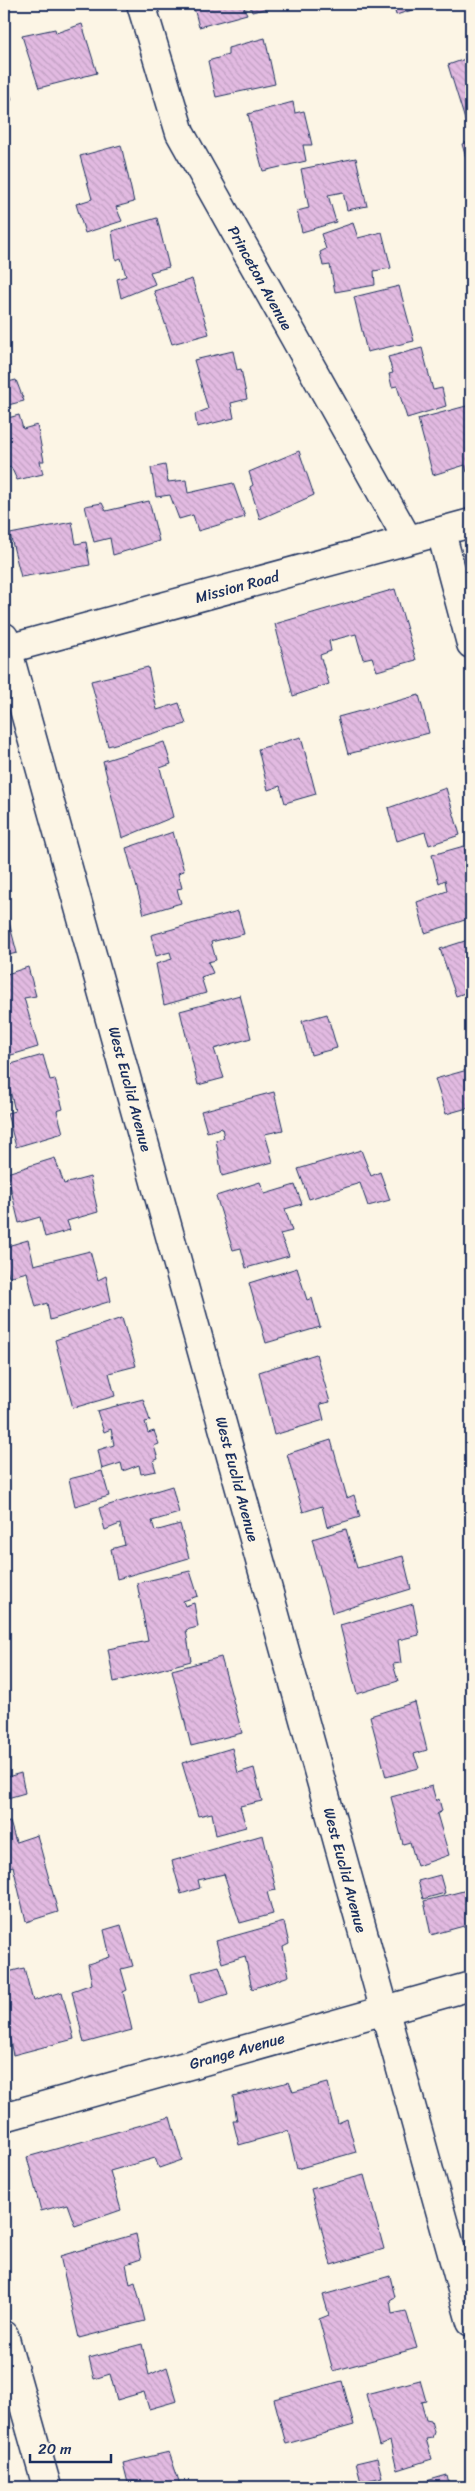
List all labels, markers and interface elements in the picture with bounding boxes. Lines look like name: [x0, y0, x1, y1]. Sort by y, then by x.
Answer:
street label: Princeton Avenue: [220, 221, 300, 335]
street label: Mission Road: [192, 563, 283, 611]
street label: West Euclid Avenue: [101, 1024, 159, 1154]
street label: West Euclid Avenue: [208, 1414, 266, 1544]
street label: West Euclid Avenue: [316, 1805, 374, 1935]
street label: Grange Avenue: [186, 2025, 288, 2077]
scale bar: [30, 2431, 111, 2463]
text: 20 m: [38, 2436, 72, 2462]

